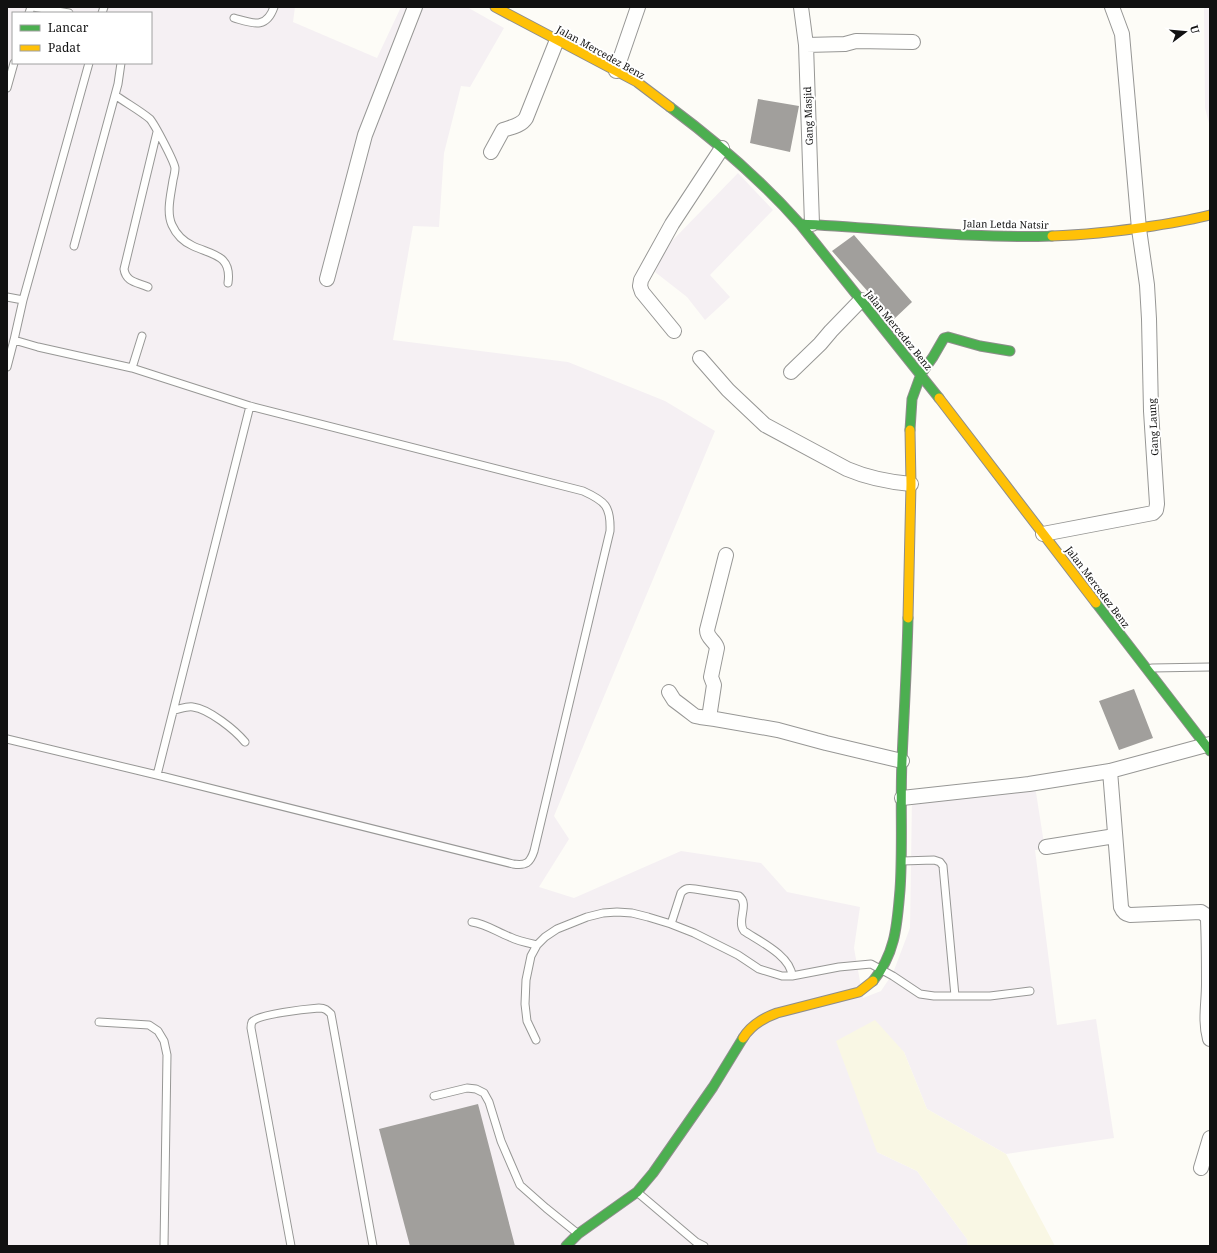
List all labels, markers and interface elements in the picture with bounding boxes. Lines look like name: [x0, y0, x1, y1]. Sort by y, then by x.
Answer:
legend: [12, 12, 152, 64]
north arrow: [1165, 12, 1205, 52]
text: Lancar: [48, 19, 89, 36]
street label: Jalan Mercedez Benz: [553, 21, 648, 82]
text: U: [1187, 23, 1204, 36]
text: Padat: [48, 39, 80, 56]
street label: Gang Masjid: [800, 86, 816, 146]
street label: Jalan Letda Natsir: [962, 216, 1049, 232]
street label: Jalan Mercedez Benz: [862, 286, 936, 373]
street label: Gang Laung: [1144, 397, 1161, 456]
street label: Jalan Mercedez Benz: [1062, 542, 1133, 631]

